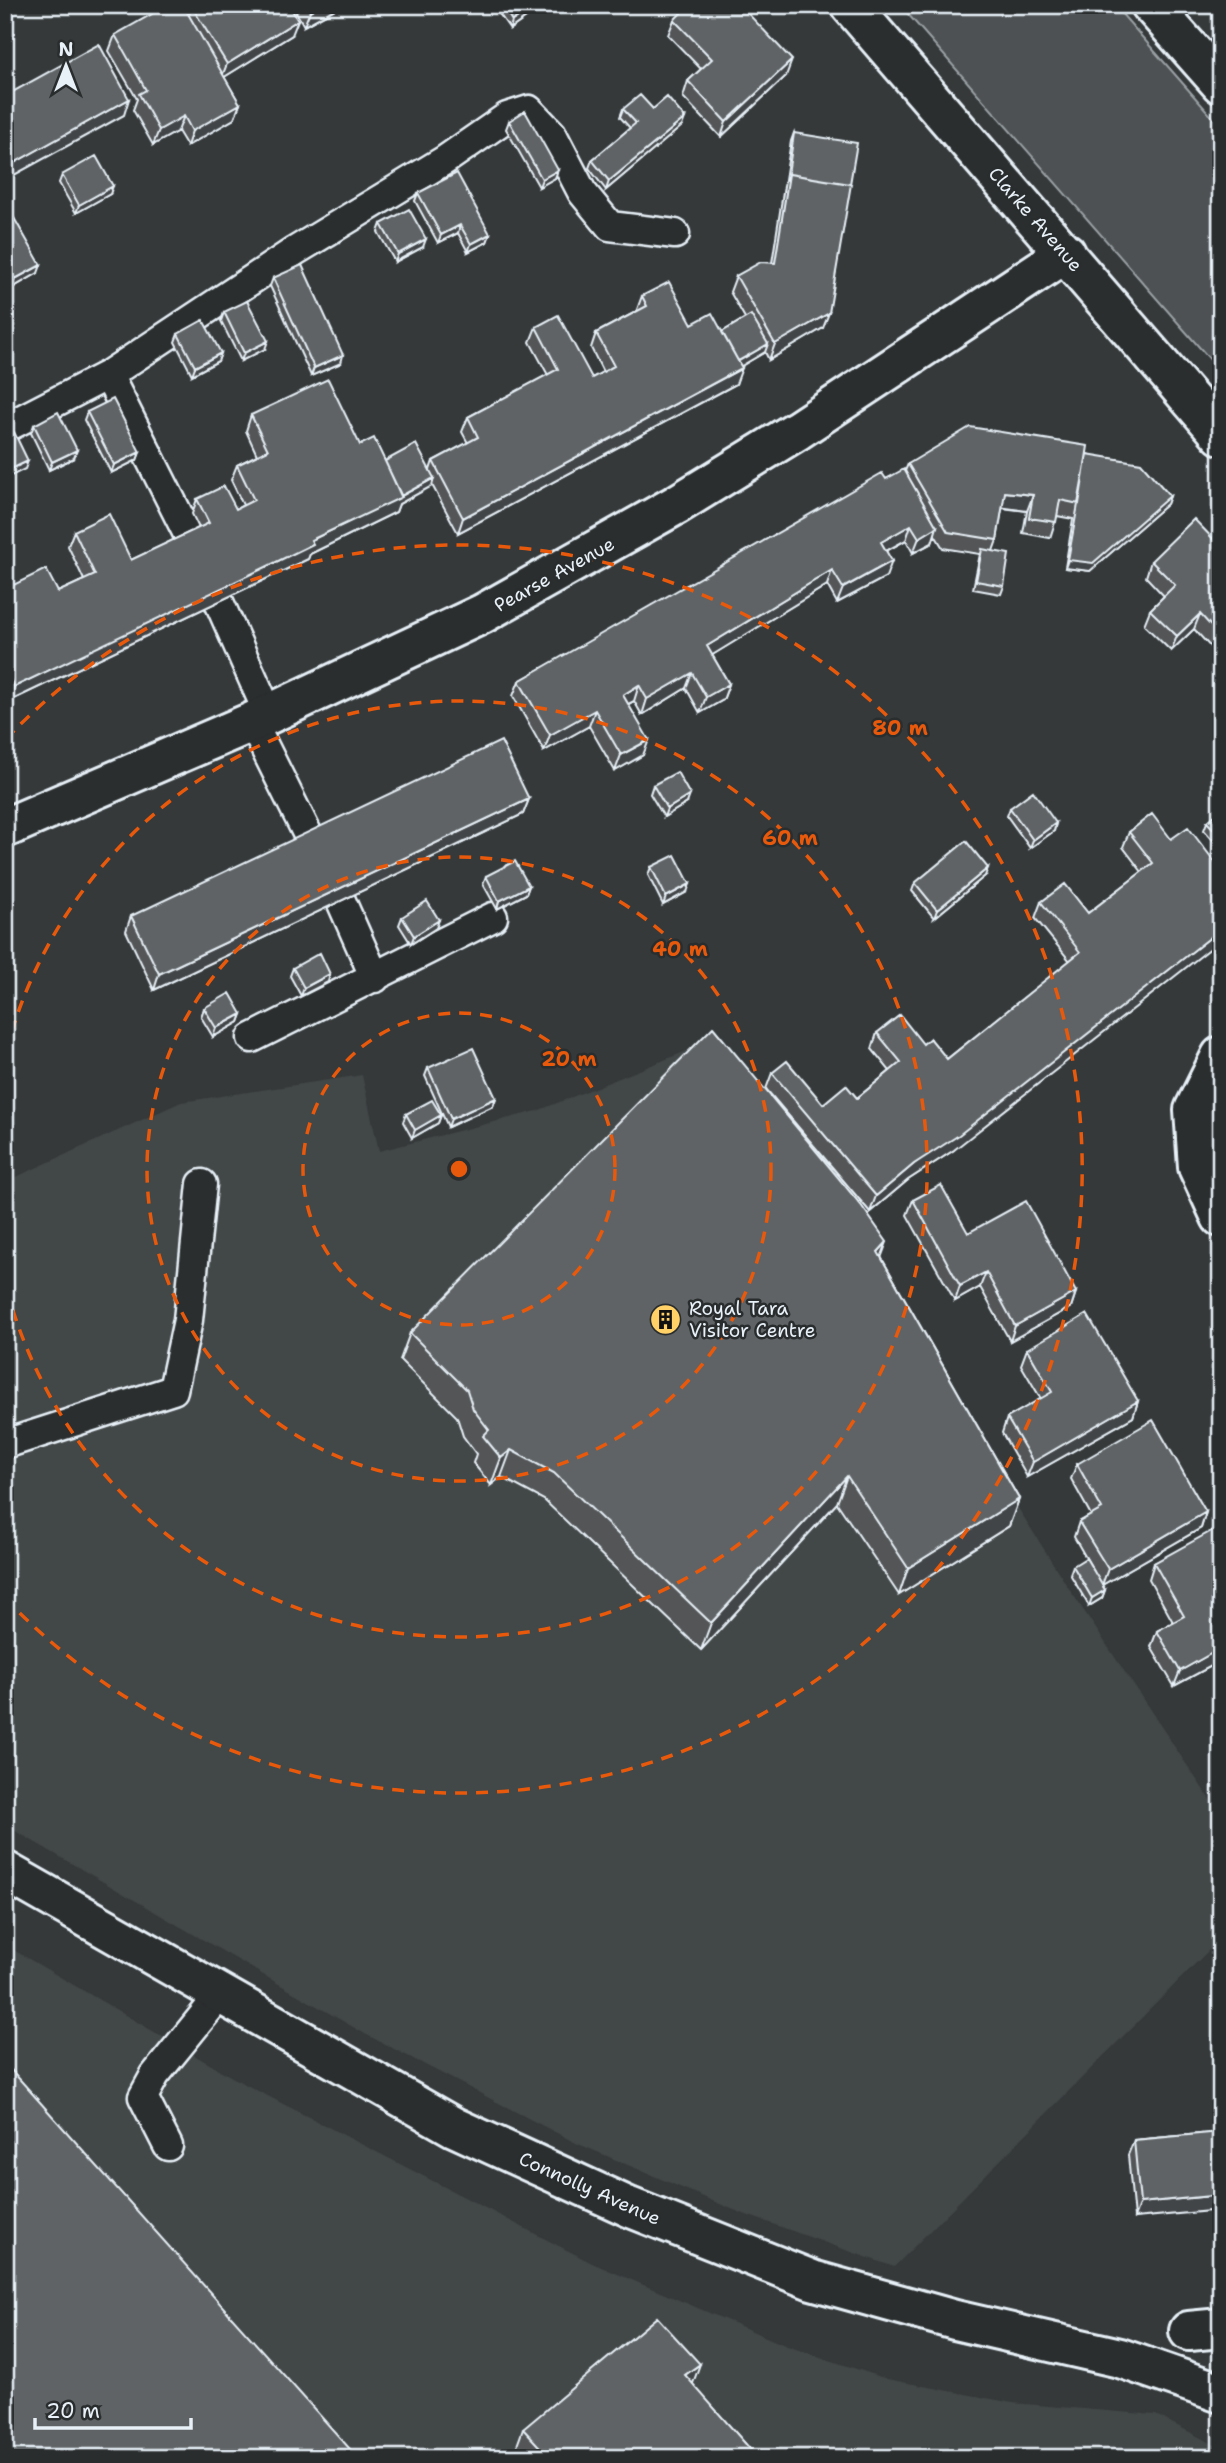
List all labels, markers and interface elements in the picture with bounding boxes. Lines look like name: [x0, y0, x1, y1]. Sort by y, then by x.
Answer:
north arrow: [32, 32, 102, 102]
text: N: [58, 37, 74, 62]
street label: Clarke Avenue: [983, 161, 1088, 277]
street label: Pearse Avenue: [490, 531, 619, 618]
text: 80 m: [872, 714, 928, 742]
text: 60 m: [762, 824, 818, 852]
text: 40 m: [652, 935, 708, 963]
text: 20 m: [541, 1045, 597, 1073]
centre of rings: [447, 1157, 471, 1181]
place label: Royal Tara Visitor Centre: [689, 1296, 816, 1343]
building icon: Royal Tara Visitor Centre: [649, 1302, 683, 1336]
street label: Connolly Avenue: [515, 2146, 665, 2231]
scale bar: [35, 2386, 191, 2430]
text: 20 m: [46, 2397, 100, 2425]

